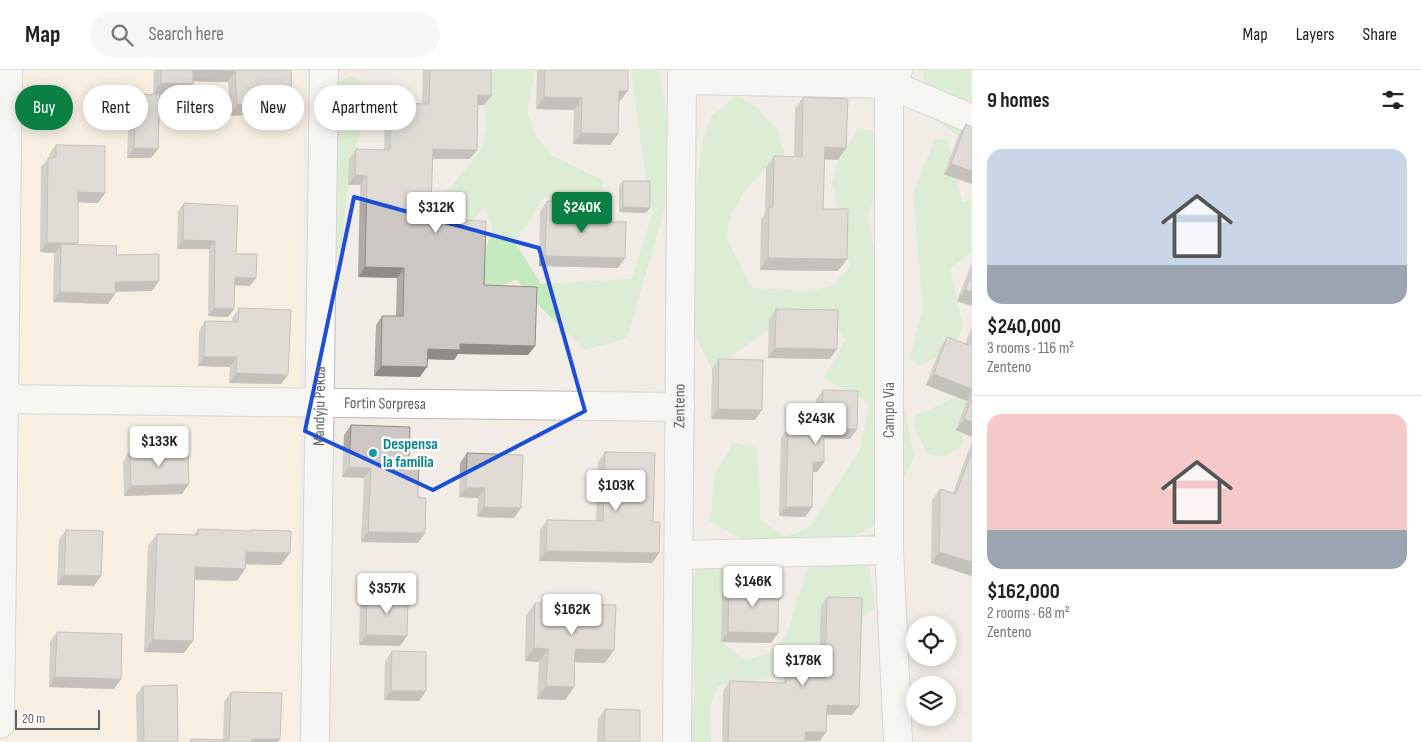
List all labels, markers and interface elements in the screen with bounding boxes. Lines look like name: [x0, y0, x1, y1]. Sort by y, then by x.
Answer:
search box: [90, 12, 440, 57]
text: Map: [25, 20, 60, 49]
icon: search: [108, 21, 136, 49]
text: Search here: [148, 23, 224, 46]
text: Map: [1243, 24, 1268, 45]
text: Layers: [1296, 24, 1335, 45]
text: Share: [1363, 24, 1397, 45]
chip: Buy: [15, 85, 73, 130]
chip: Rent: [83, 85, 148, 130]
chip: Filters: [158, 85, 232, 130]
chip: New: [242, 85, 304, 130]
chip: Apartment: [314, 85, 416, 130]
icon: filters: [1379, 86, 1407, 114]
text: 9 homes: [987, 88, 1050, 113]
icon: home: [1152, 181, 1242, 271]
pin: $312K: [401, 191, 471, 234]
pin: $240K: [547, 191, 617, 234]
text: $312K: [418, 198, 454, 217]
text: $240K: [563, 198, 601, 217]
text: $240,000: [987, 314, 1061, 339]
text: 3 rooms · 116 m²: [987, 339, 1074, 358]
text: Zenteno: [987, 358, 1031, 377]
street label: Mandyju Pekua: [309, 366, 330, 446]
street label: Campo Via: [880, 382, 899, 438]
street label: Zenteno: [670, 384, 689, 428]
street label: Fortin Sorpresa: [344, 394, 426, 414]
pin: $243K: [781, 402, 851, 445]
text: $243K: [797, 409, 835, 428]
pin: $133K: [124, 426, 194, 468]
text: $133K: [141, 432, 177, 451]
place label: Despensa la familia: [383, 435, 438, 472]
marker: Despensa la familia: [367, 447, 379, 459]
icon: home: [1152, 447, 1242, 537]
pin: $103K: [581, 470, 651, 512]
text: $103K: [597, 476, 635, 495]
pin: $146K: [718, 566, 788, 608]
pin: $357K: [352, 572, 422, 615]
text: $146K: [734, 572, 772, 591]
text: $357K: [368, 579, 406, 598]
text: $162,000: [987, 579, 1060, 604]
pin: $162K: [537, 594, 607, 636]
text: $162K: [554, 600, 590, 619]
text: 2 rooms · 68 m²: [987, 604, 1070, 623]
map controls: [906, 616, 956, 726]
button: locate: [906, 616, 956, 666]
text: Zenteno: [987, 623, 1031, 642]
pin: $178K: [768, 644, 838, 687]
text: $178K: [785, 651, 821, 670]
button: layers: [906, 676, 956, 726]
scale bar: [15, 707, 100, 730]
text: 20 m: [22, 710, 45, 727]

